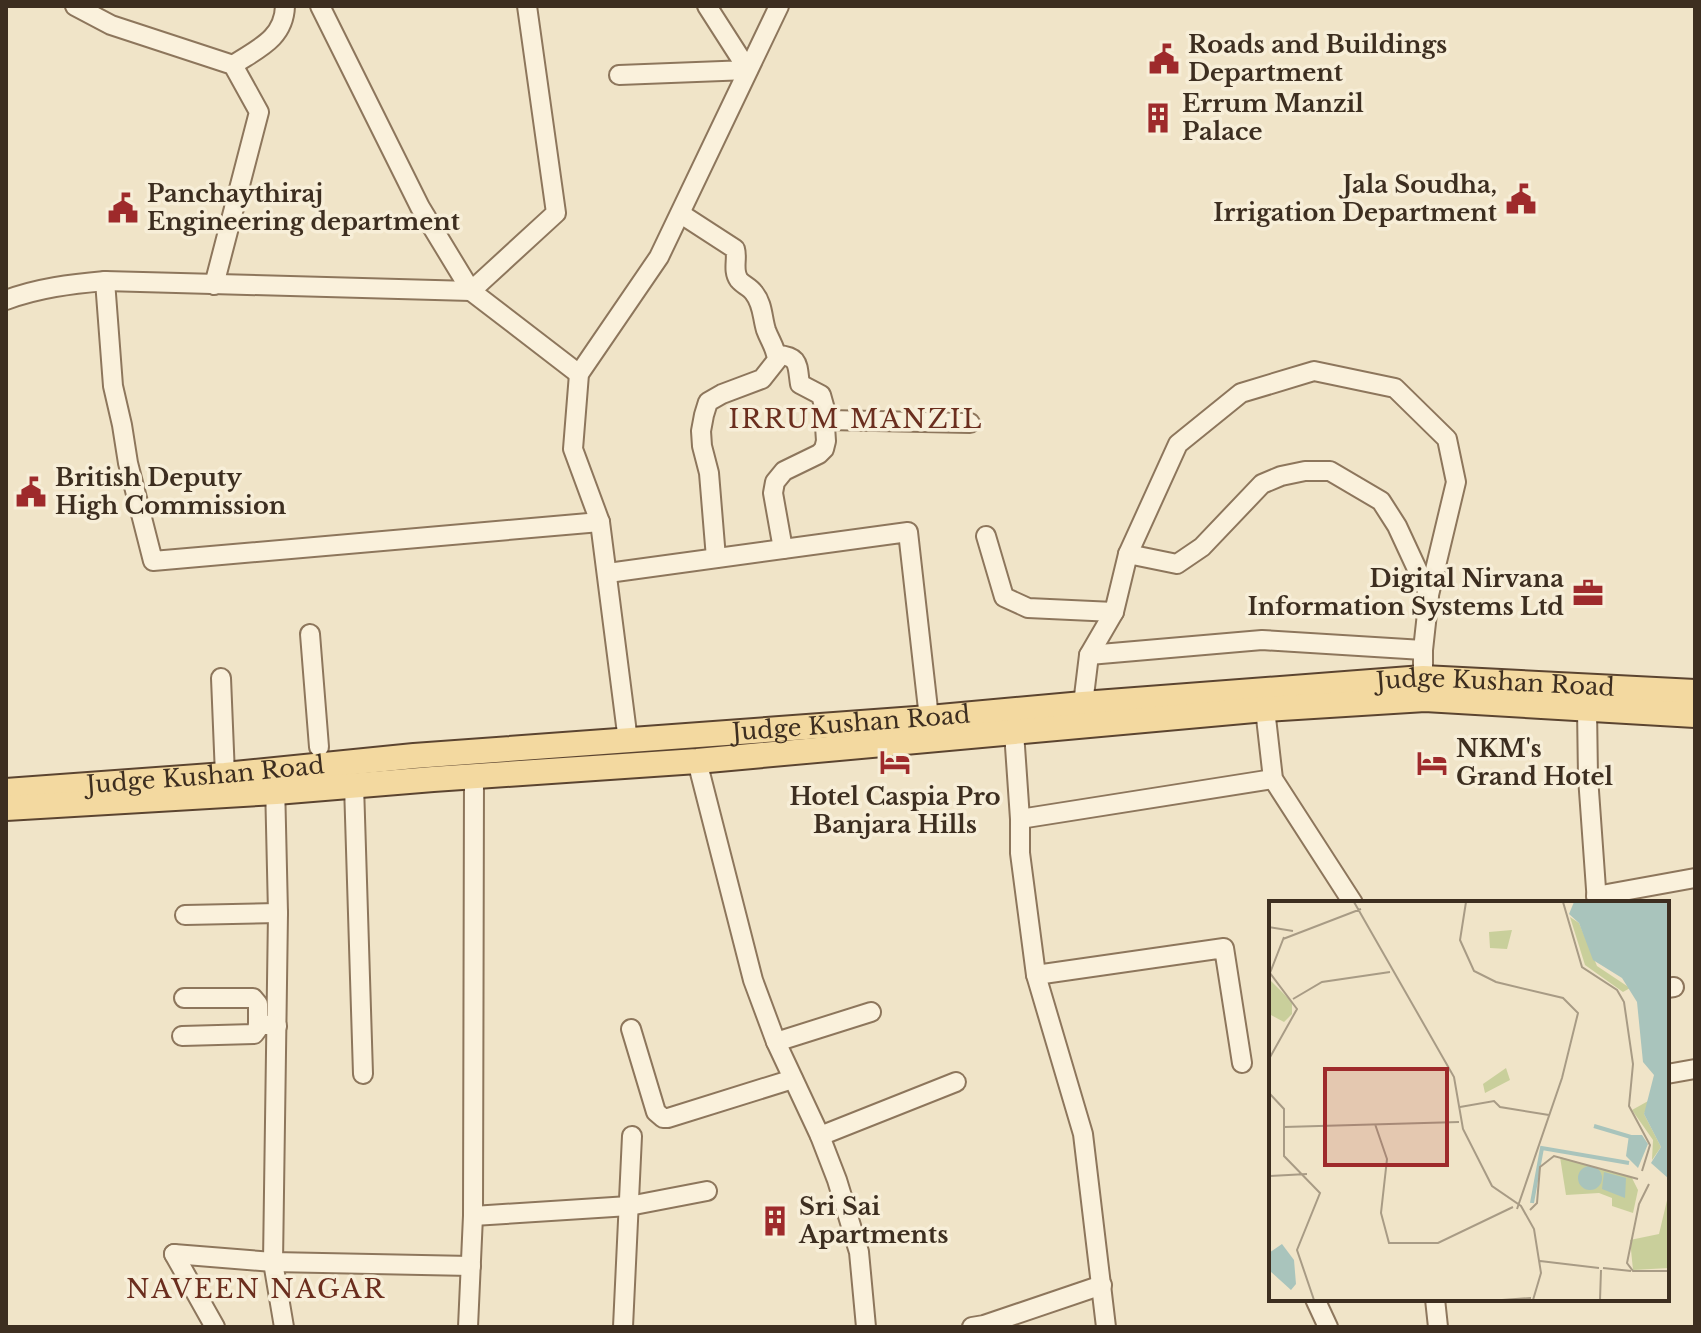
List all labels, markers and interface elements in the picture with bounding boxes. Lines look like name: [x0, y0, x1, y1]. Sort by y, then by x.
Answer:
place label: Roads and Buildings Department: [1188, 30, 1447, 87]
public building icon: Roads and Buildings Department: [1147, 42, 1181, 76]
place label: Errum Manzil Palace: [1182, 89, 1364, 146]
building icon: Errum Manzil Palace: [1141, 101, 1175, 135]
place label: Jala Soudha, Irrigation Department: [1213, 170, 1498, 227]
place label: Panchaythiraj Engineering department: [147, 179, 461, 236]
public building icon: Jala Soudha, Irrigation Department: [1504, 182, 1538, 216]
public building icon: Panchaythiraj Engineering department: [106, 191, 140, 225]
district label: IRRUM MANZIL: [729, 403, 983, 435]
place label: British Deputy High Commission: [55, 463, 287, 520]
public building icon: British Deputy High Commission: [14, 475, 48, 509]
place label: Digital Nirvana Information Systems Ltd: [1247, 564, 1564, 621]
office icon: Digital Nirvana Information Systems Ltd: [1571, 576, 1605, 610]
street label: Judge Kushan Road: [1372, 663, 1615, 702]
street label: Judge Kushan Road: [728, 699, 972, 747]
place label: NKM's Grand Hotel: [1456, 734, 1613, 791]
hotel icon: Hotel Caspia Pro Banjara Hills: [878, 745, 912, 779]
hotel icon: NKM's Grand Hotel: [1415, 746, 1449, 780]
street label: Judge Kushan Road: [82, 750, 326, 799]
place label: Hotel Caspia Pro Banjara Hills: [789, 782, 1001, 839]
inset map: [1269, 901, 1669, 1301]
place label: Sri Sai Apartments: [798, 1192, 948, 1249]
building icon: Sri Sai Apartments: [758, 1204, 792, 1238]
district label: NAVEEN NAGAR: [126, 1273, 386, 1305]

